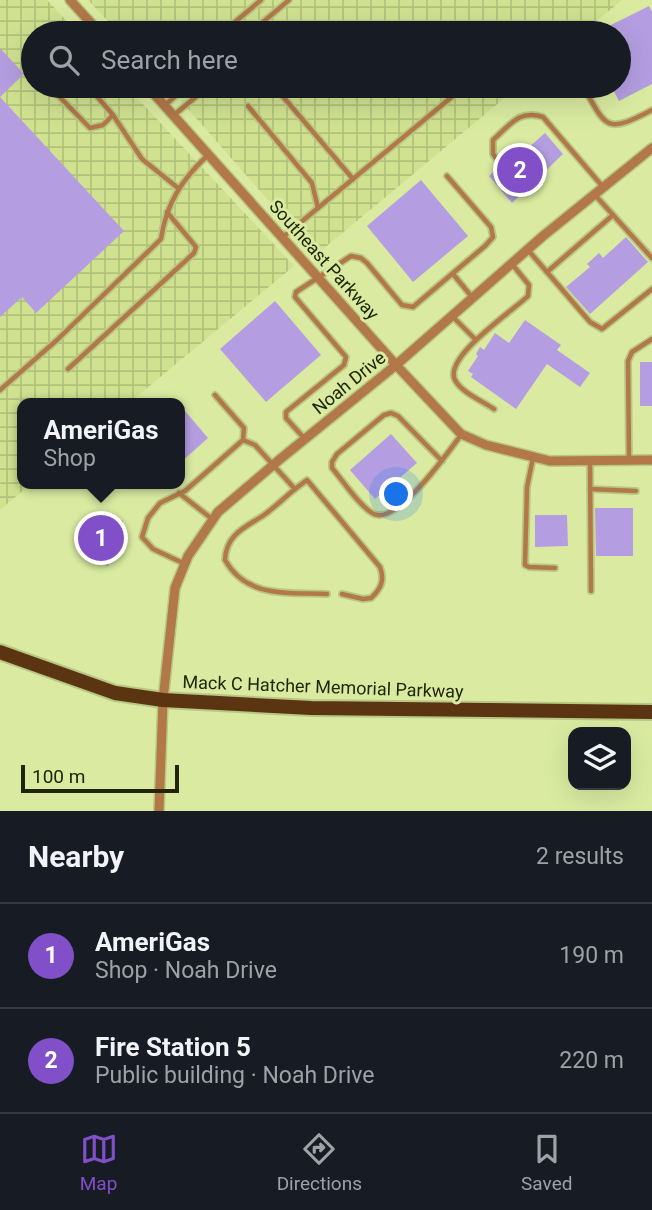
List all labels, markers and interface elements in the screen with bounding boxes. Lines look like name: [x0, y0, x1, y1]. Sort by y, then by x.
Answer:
search box: [21, 21, 631, 98]
icon: search: [45, 41, 83, 79]
text: Search here: [101, 45, 238, 75]
pin: 2: [497, 144, 543, 196]
street label: Southeast Parkway: [265, 196, 384, 324]
street label: Noah Drive: [308, 347, 389, 418]
popup: [17, 398, 185, 489]
text: AmeriGas: [43, 415, 159, 445]
text: Shop: [43, 445, 96, 472]
your location: [379, 477, 413, 511]
pin: 1: [78, 512, 124, 564]
street label: Mack C Hatcher Memorial Parkway: [182, 671, 464, 702]
map controls: [568, 727, 631, 790]
button: layers: [568, 727, 631, 790]
scale bar: [21, 762, 178, 794]
text: 100 m: [32, 765, 85, 788]
text: Nearby: [28, 839, 124, 874]
text: 2 results: [536, 843, 624, 870]
text: AmeriGas: [95, 927, 210, 957]
text: 1: [44, 942, 58, 969]
text: 190 m: [559, 942, 624, 969]
text: Shop · Noah Drive: [95, 957, 277, 984]
text: Fire Station 5: [95, 1032, 251, 1062]
text: 2: [44, 1047, 58, 1074]
text: 220 m: [559, 1047, 624, 1074]
text: Public building · Noah Drive: [95, 1062, 375, 1089]
tab: Map: [80, 1130, 118, 1195]
tab: Directions: [277, 1130, 362, 1195]
tab: Saved: [521, 1130, 572, 1195]

